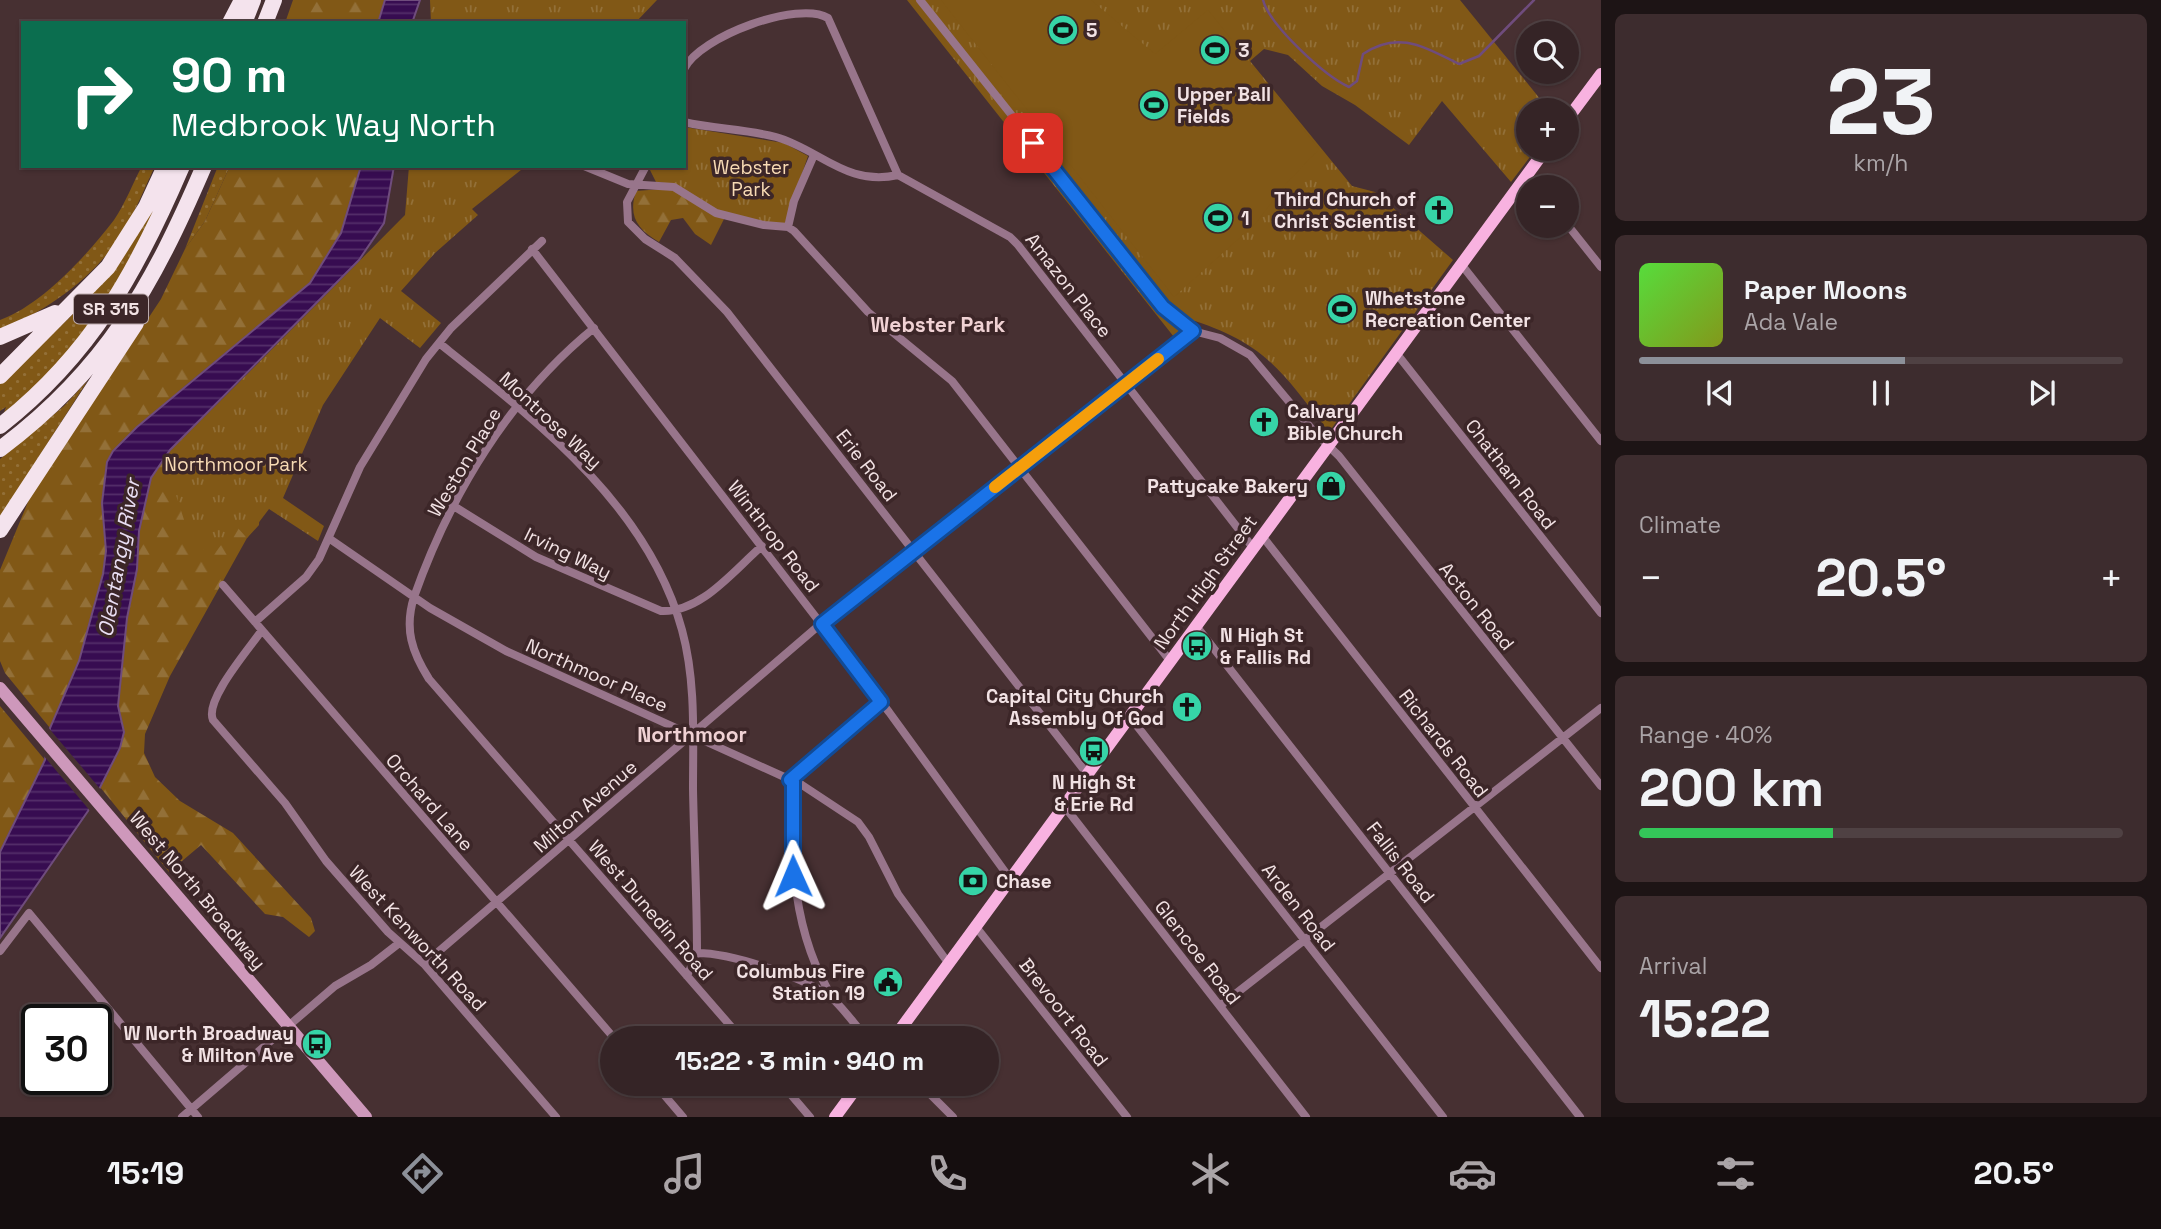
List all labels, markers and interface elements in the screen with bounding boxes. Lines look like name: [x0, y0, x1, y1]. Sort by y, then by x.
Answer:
sports icon: 5: [1046, 13, 1080, 47]
place label: 5: [1086, 18, 1097, 43]
map controls: [1516, 21, 1579, 238]
button: search: [1516, 21, 1579, 84]
sports icon: 3: [1198, 33, 1232, 67]
place label: 3: [1238, 38, 1250, 63]
text: 90 m: [171, 44, 287, 106]
text: 23: [1826, 44, 1936, 161]
icon: right: [56, 49, 147, 140]
place label: Upper Ball Fields: [1177, 82, 1271, 129]
sports icon: Upper Ball Fields: [1137, 88, 1171, 122]
button: +: [1516, 98, 1579, 161]
text: Medbrook Way North: [171, 105, 496, 145]
pin: [1003, 113, 1063, 173]
icon: arrive: [1014, 124, 1052, 162]
text: km/h: [1854, 148, 1908, 178]
park label: Webster Park: [713, 155, 789, 202]
button: −: [1516, 175, 1579, 238]
place label: Third Church of Christ Scientist: [1274, 187, 1416, 234]
church icon: Third Church of Christ Scientist: [1422, 193, 1456, 227]
sports icon: 1: [1201, 201, 1235, 235]
place label: 1: [1241, 206, 1250, 231]
street label: Amazon Place: [1020, 228, 1117, 343]
text: Paper Moons: [1744, 273, 1907, 307]
place label: Whetstone Recreation Center: [1365, 286, 1531, 333]
sports icon: Whetstone Recreation Center: [1325, 292, 1359, 326]
road number: SR 315: [74, 295, 148, 324]
text: Ada Vale: [1744, 307, 1838, 337]
district label: Webster Park: [871, 311, 1006, 338]
street label: Montrose Way: [494, 366, 607, 474]
icon: previous: [1701, 374, 1739, 412]
icon: pause: [1862, 374, 1900, 412]
icon: next: [2023, 374, 2061, 412]
place label: Calvary Bible Church: [1287, 399, 1403, 446]
street label: Weston Place: [422, 403, 507, 522]
church icon: Calvary Bible Church: [1247, 405, 1281, 439]
street label: Chatham Road: [1460, 414, 1562, 535]
street label: Erie Road: [831, 424, 903, 507]
park label: Northmoor Park: [164, 452, 308, 477]
shop icon: Pattycake Bakery: [1314, 469, 1348, 503]
place label: Pattycake Bakery: [1147, 474, 1308, 499]
water label: Olentangy River: [91, 475, 146, 639]
street label: Winthrop Road: [722, 475, 825, 597]
street label: North High Street: [1148, 510, 1263, 655]
text: Climate: [1639, 510, 1721, 540]
street label: Irving Way: [520, 522, 616, 585]
text: 20.5°: [1815, 545, 1947, 611]
text: −: [1639, 554, 1663, 602]
text: +: [2099, 554, 2123, 602]
street label: Acton Road: [1433, 557, 1520, 655]
place label: N High St & Fallis Rd: [1220, 623, 1311, 670]
bus stop icon: N High St & Fallis Rd: [1180, 629, 1214, 663]
street label: Northmoor Place: [522, 633, 672, 718]
place label: Capital City Church Assembly Of God: [986, 684, 1164, 731]
street label: Richards Road: [1393, 684, 1494, 803]
church icon: Capital City Church Assembly Of God: [1170, 690, 1204, 724]
text: Range · 40%: [1639, 720, 1772, 750]
district label: Northmoor: [637, 721, 747, 748]
bus stop icon: N High St & Erie Rd: [1077, 734, 1111, 768]
street label: Orchard Lane: [380, 748, 479, 856]
street label: Milton Avenue: [528, 755, 642, 858]
text: 200 km: [1639, 755, 1824, 821]
place label: N High St & Erie Rd: [1052, 770, 1136, 817]
street label: West North Broadway: [124, 806, 271, 975]
street label: Fallis Road: [1361, 817, 1440, 908]
street label: West Dunedin Road: [583, 835, 719, 986]
position arrow: [756, 839, 830, 913]
street label: Arden Road: [1256, 858, 1341, 957]
street label: West Kenworth Road: [343, 860, 492, 1017]
bank icon: Chase: [956, 864, 990, 898]
place label: Chase: [996, 869, 1052, 894]
street label: Glencoe Road: [1149, 895, 1246, 1010]
text: Arrival: [1639, 951, 1707, 981]
street label: Brevoort Road: [1013, 953, 1114, 1072]
place label: Columbus Fire Station 19: [736, 959, 865, 1006]
public building icon: Columbus Fire Station 19: [871, 965, 905, 999]
text: 15:22: [1639, 986, 1771, 1052]
speed limit sign: 30: [21, 1004, 112, 1095]
place label: W North Broadway & Milton Ave: [123, 1021, 294, 1068]
bus stop icon: W North Broadway & Milton Ave: [300, 1027, 334, 1061]
text: 15:22 · 3 min · 940 m: [675, 1044, 924, 1078]
icon: directions: [398, 1149, 447, 1198]
icon: music: [660, 1149, 709, 1198]
icon: phone: [923, 1149, 972, 1198]
icon: climate: [1186, 1149, 1235, 1198]
icon: car: [1448, 1149, 1497, 1198]
icon: filters: [1711, 1149, 1760, 1198]
text: 15:19: [107, 1153, 184, 1193]
text: 20.5°: [1973, 1153, 2054, 1193]

